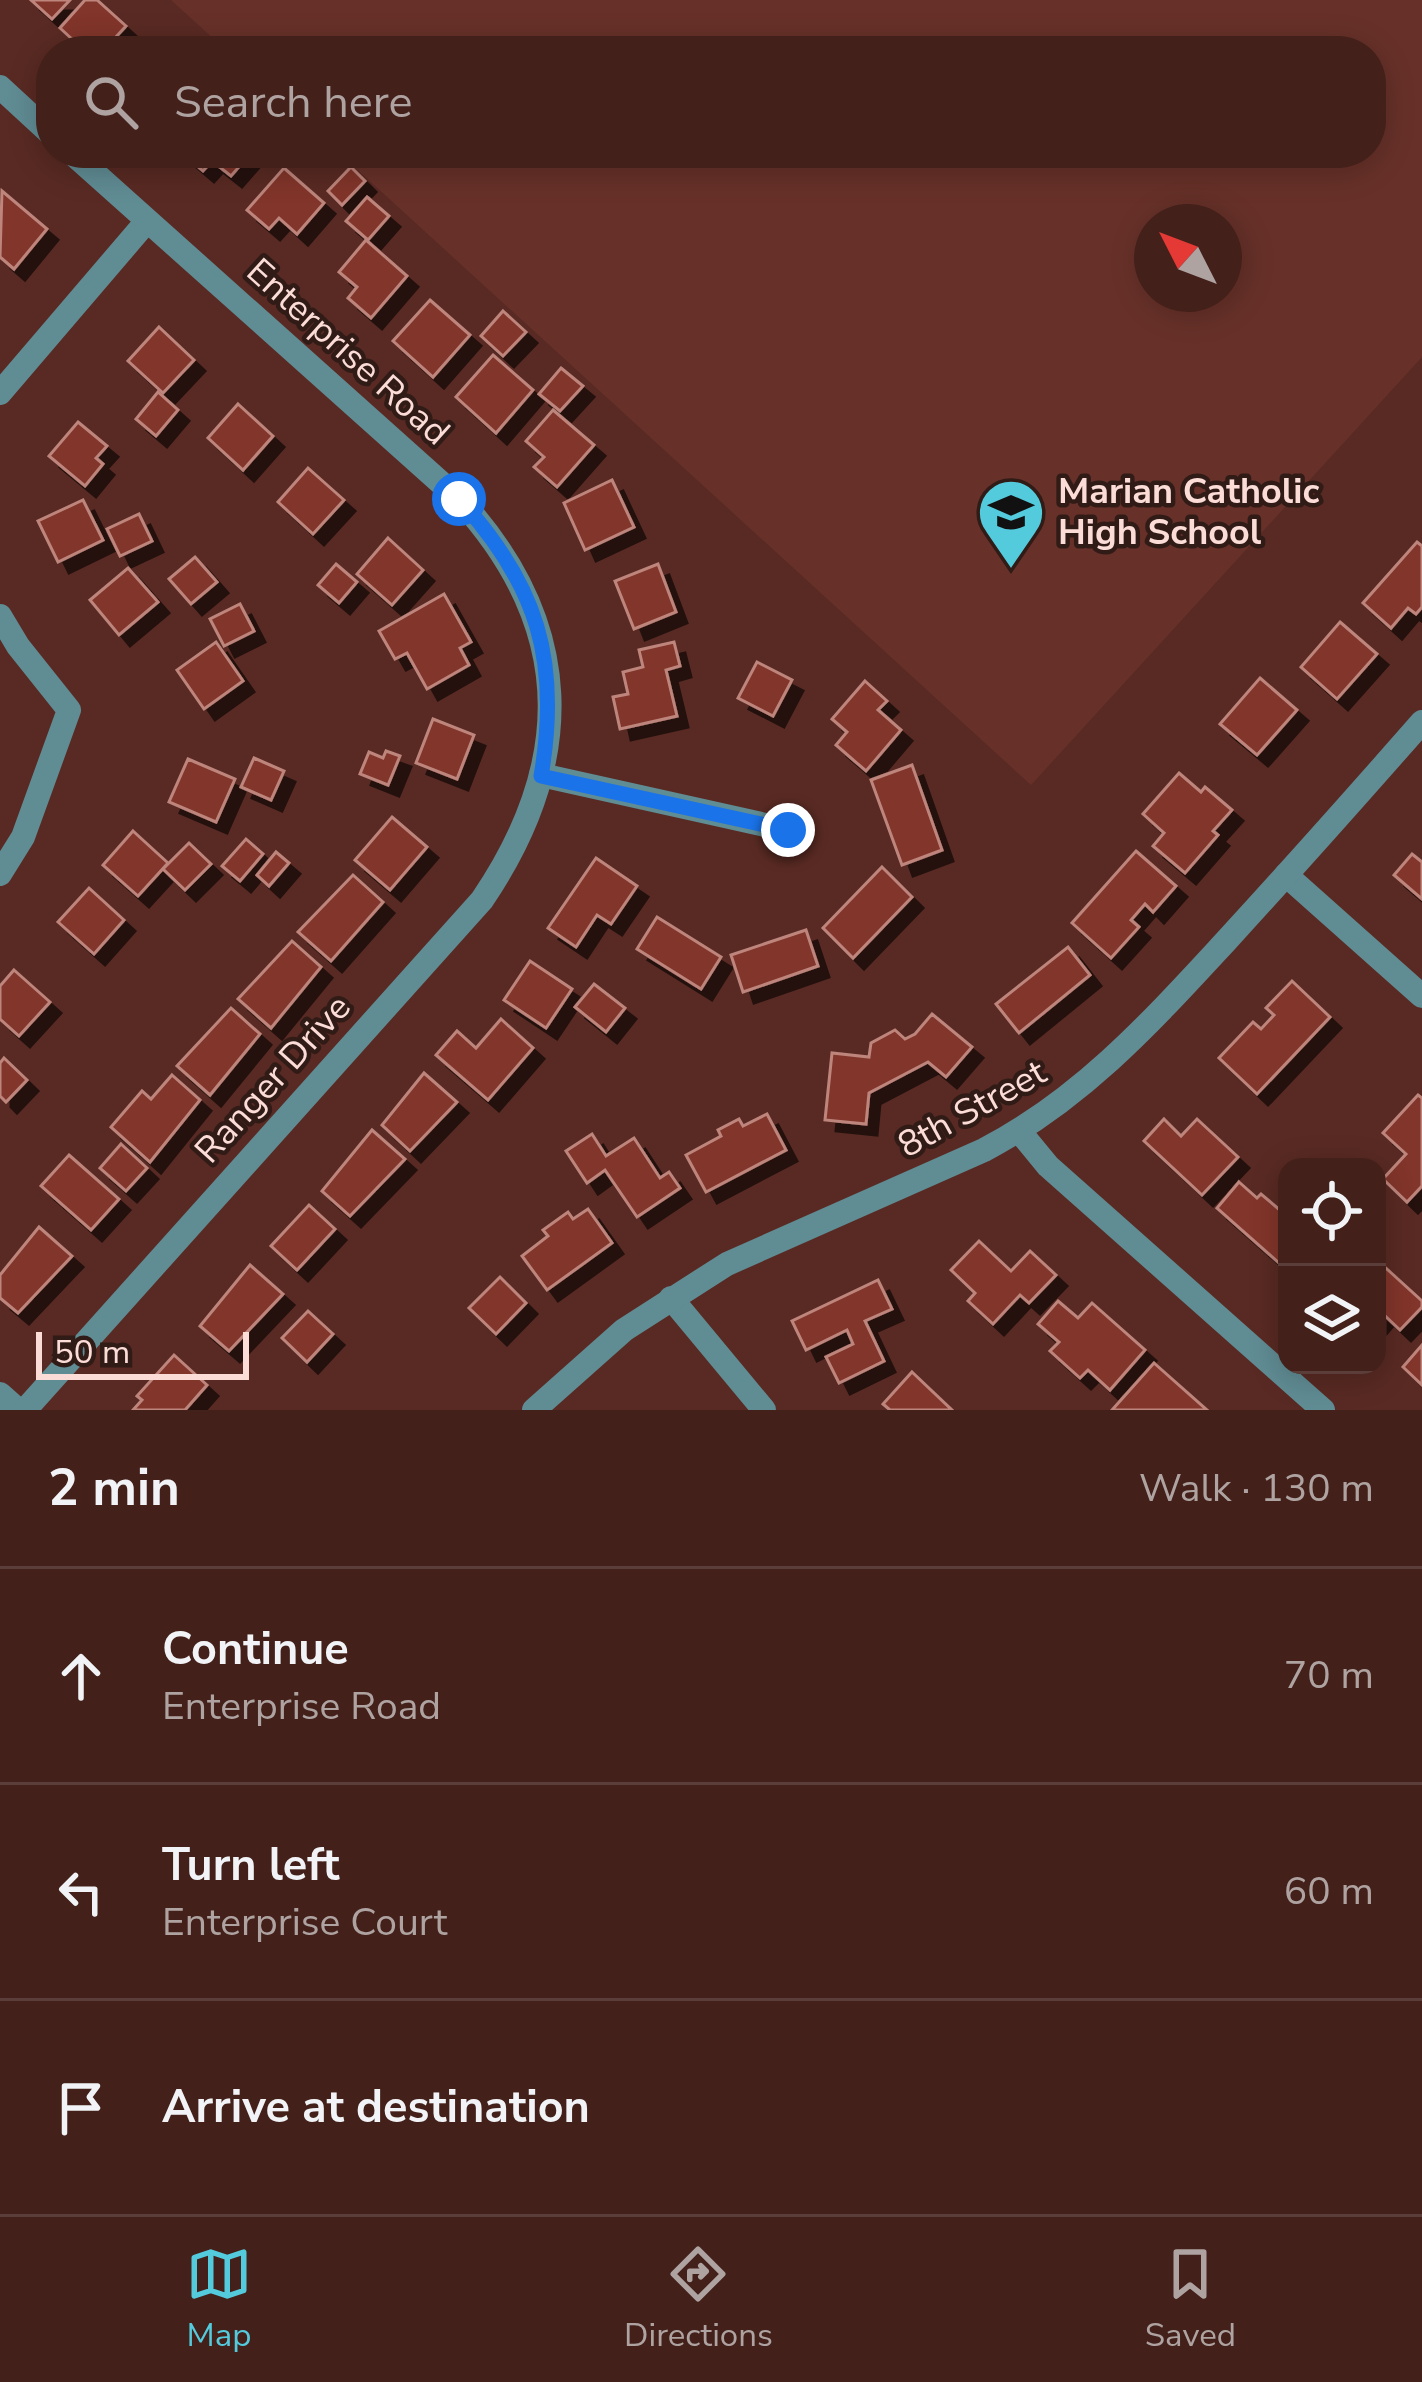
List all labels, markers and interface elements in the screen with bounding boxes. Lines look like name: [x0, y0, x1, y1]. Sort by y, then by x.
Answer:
search box: [36, 36, 1386, 168]
icon: search: [78, 69, 144, 135]
text: Search here: [174, 72, 413, 133]
north arrow: [1134, 204, 1242, 312]
street label: Enterprise Road: [236, 248, 460, 456]
place label: Marian Catholic High School: [1058, 467, 1319, 557]
route start: [432, 472, 486, 526]
school or university icon: Marian Catholic High School: [976, 477, 1046, 571]
route end: [761, 803, 815, 857]
street label: Ranger Drive: [184, 984, 362, 1174]
street label: 8th Street: [889, 1048, 1055, 1170]
map controls: [1278, 1158, 1386, 1374]
button: locate: [1278, 1158, 1386, 1266]
button: layers: [1278, 1266, 1386, 1374]
scale bar: [36, 1326, 249, 1379]
text: 50 m: [54, 1330, 130, 1375]
text: 2 min: [48, 1453, 180, 1523]
text: Walk · 130 m: [1139, 1462, 1374, 1515]
text: Continue: [162, 1619, 349, 1680]
icon: ahead: [48, 1643, 114, 1709]
text: 70 m: [1284, 1649, 1374, 1702]
text: Enterprise Road: [162, 1680, 441, 1733]
text: Turn left: [162, 1835, 340, 1896]
icon: left: [48, 1859, 114, 1925]
text: 60 m: [1284, 1865, 1374, 1918]
text: Enterprise Court: [162, 1896, 447, 1949]
icon: arrive: [48, 2075, 114, 2141]
text: Arrive at destination: [162, 2077, 590, 2138]
tab: Map: [186, 2241, 252, 2358]
tab: Directions: [624, 2241, 773, 2358]
tab: Saved: [1145, 2241, 1236, 2358]

